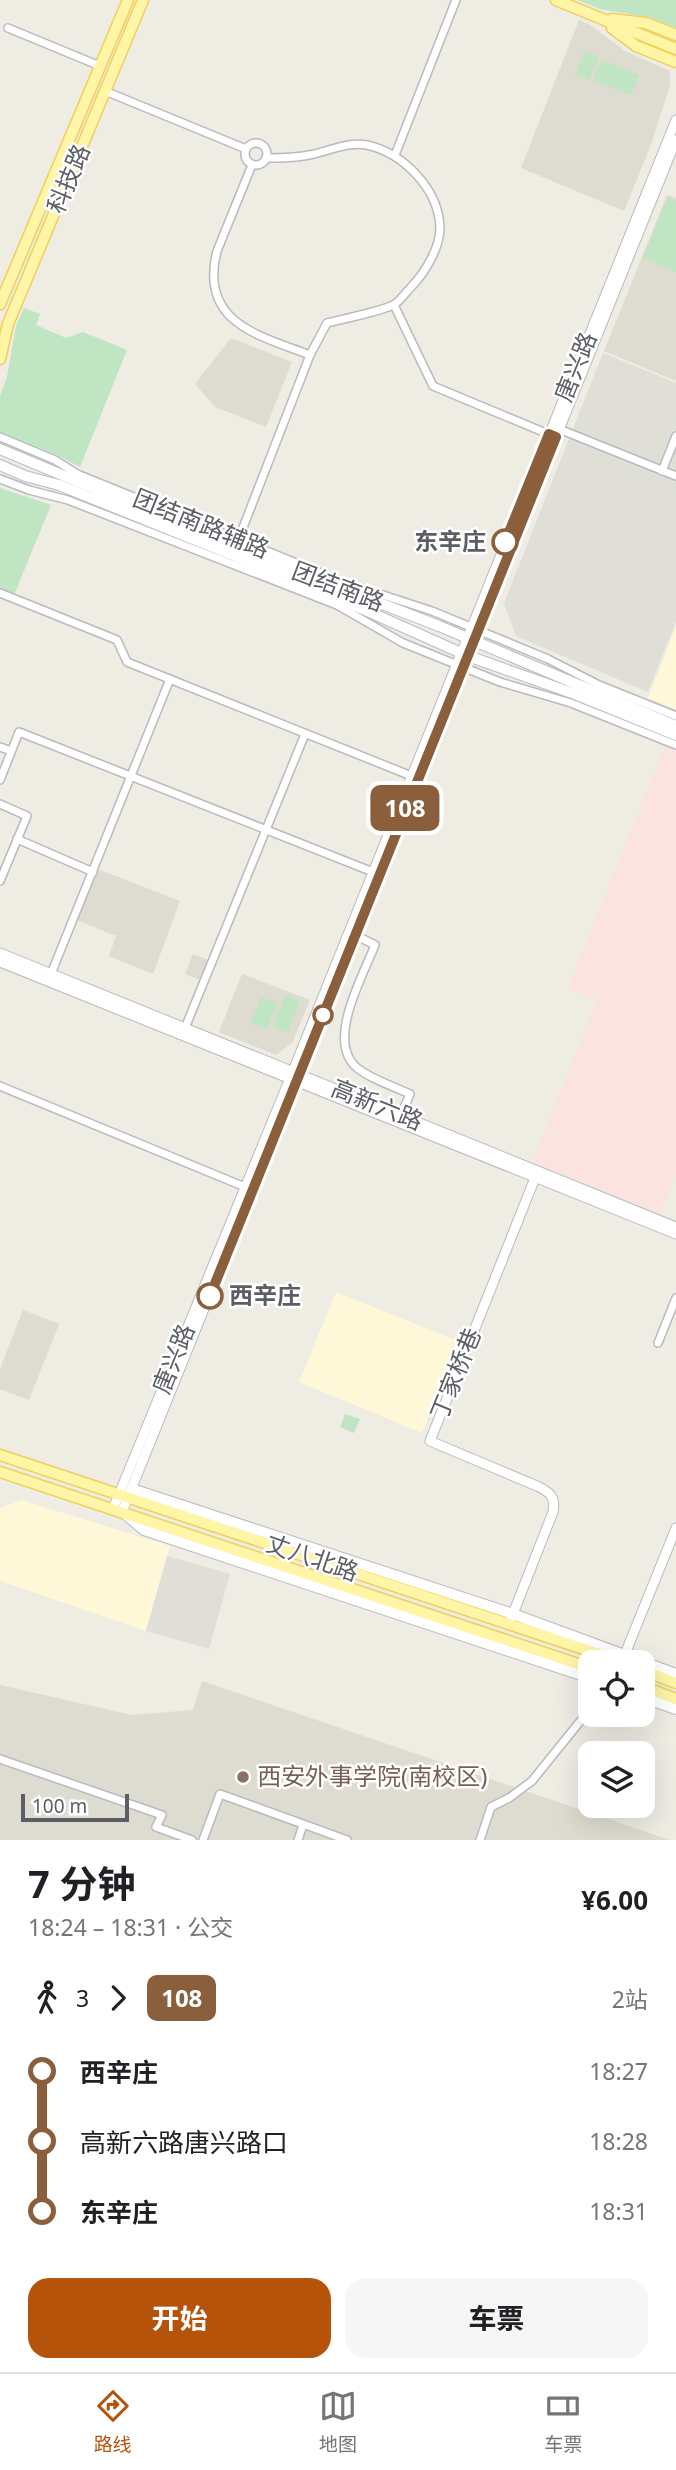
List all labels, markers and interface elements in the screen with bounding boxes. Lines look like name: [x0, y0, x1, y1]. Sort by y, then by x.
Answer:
street label: 科技路: [38, 139, 97, 218]
street label: 唐兴路: [546, 327, 603, 406]
street label: 团结南路辅路: [129, 480, 275, 565]
place label: 东辛庄: [414, 524, 486, 557]
marker: 东辛庄: [492, 529, 518, 555]
street label: 团结南路: [288, 553, 389, 618]
line badge: 108: [365, 785, 445, 831]
text: 108: [384, 791, 426, 824]
unlabelled marker: [313, 1005, 333, 1025]
street label: 高新六路: [327, 1070, 428, 1137]
place label: 西辛庄: [229, 1278, 301, 1311]
marker: 西辛庄: [197, 1283, 223, 1309]
street label: 唐兴路: [144, 1319, 201, 1398]
street label: 丁家桥巷: [421, 1323, 488, 1424]
street label: 丈八北路: [262, 1525, 363, 1588]
map controls: [578, 1650, 655, 1818]
button: locate: [578, 1650, 655, 1727]
button: layers: [578, 1741, 655, 1818]
place label: 西安外事学院(南校区): [257, 1759, 487, 1792]
marker: 西安外事学院(南校区): [235, 1769, 251, 1785]
scale bar: [21, 1791, 130, 1823]
text: 100 m: [32, 1793, 87, 1819]
text: 7 分钟: [28, 1857, 136, 1909]
text: ¥6.00: [581, 1882, 648, 1918]
text: 18:24 – 18:31 · 公交: [28, 1911, 233, 1943]
icon: walk: [28, 1979, 66, 2017]
icon: forward: [99, 1979, 137, 2017]
text: 108: [161, 1981, 202, 2014]
text: 3: [76, 1982, 89, 2014]
text: 2站: [612, 1983, 648, 2015]
text: 西辛庄: [80, 2054, 158, 2090]
text: 18:27: [589, 2055, 648, 2087]
text: 高新六路唐兴路口: [80, 2124, 288, 2160]
text: 18:28: [589, 2125, 648, 2157]
text: 东辛庄: [80, 2194, 158, 2230]
text: 18:31: [589, 2195, 648, 2227]
button: 开始: [28, 2278, 331, 2358]
button: 车票: [345, 2278, 648, 2358]
tab: 路线: [94, 2387, 132, 2457]
tab: 地图: [319, 2387, 357, 2457]
tab: 车票: [544, 2387, 582, 2457]

